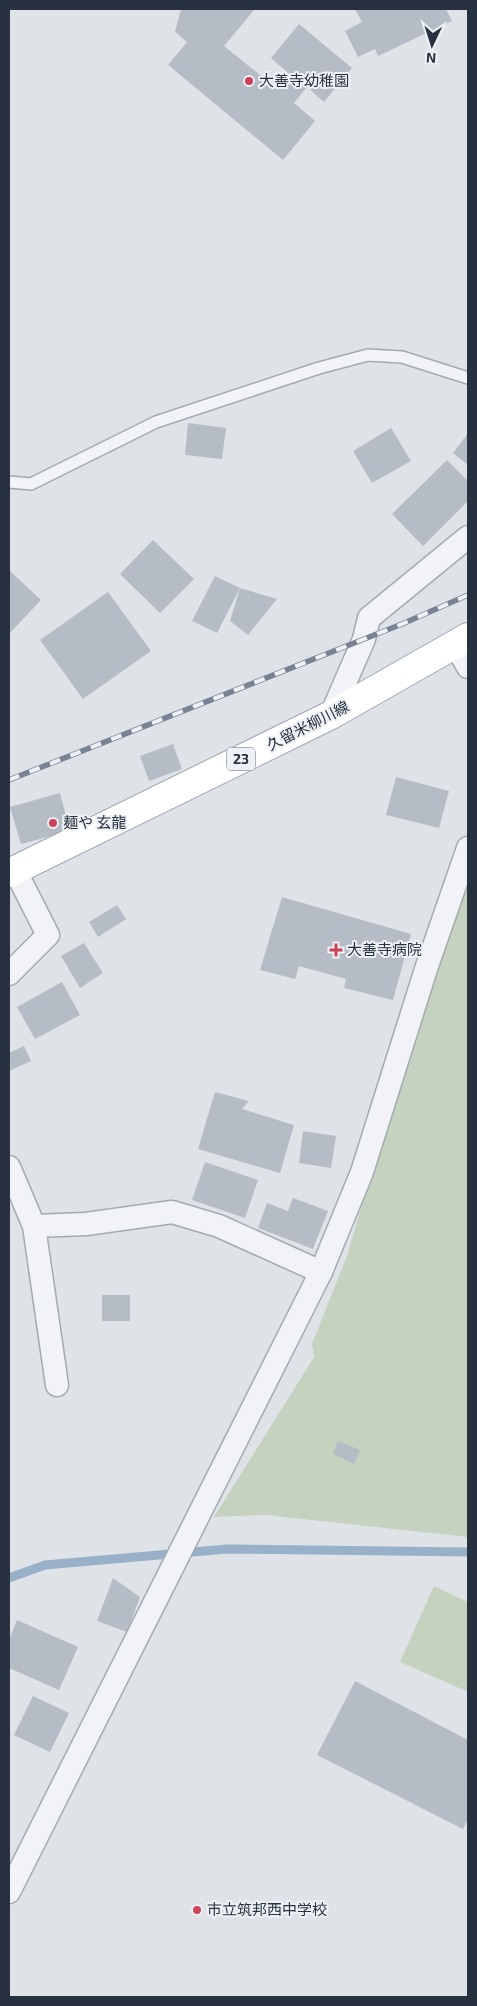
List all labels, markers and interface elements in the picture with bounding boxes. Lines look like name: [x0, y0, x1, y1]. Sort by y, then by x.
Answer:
north arrow: [407, 20, 457, 70]
text: N: [425, 50, 437, 67]
place label: 大善寺幼稚園: [259, 71, 349, 89]
marker: 大善寺幼稚園: [243, 75, 255, 87]
street label: 久留米柳川線: [263, 697, 352, 754]
road number: 23: [227, 748, 255, 771]
place label: 麺や 玄龍: [63, 813, 126, 831]
marker: 麺や 玄龍: [47, 817, 59, 829]
place label: 大善寺病院: [347, 940, 422, 958]
marker: 大善寺病院: [329, 943, 343, 957]
place label: 市立筑邦西中学校: [207, 1900, 327, 1918]
marker: 市立筑邦西中学校: [191, 1904, 203, 1916]

